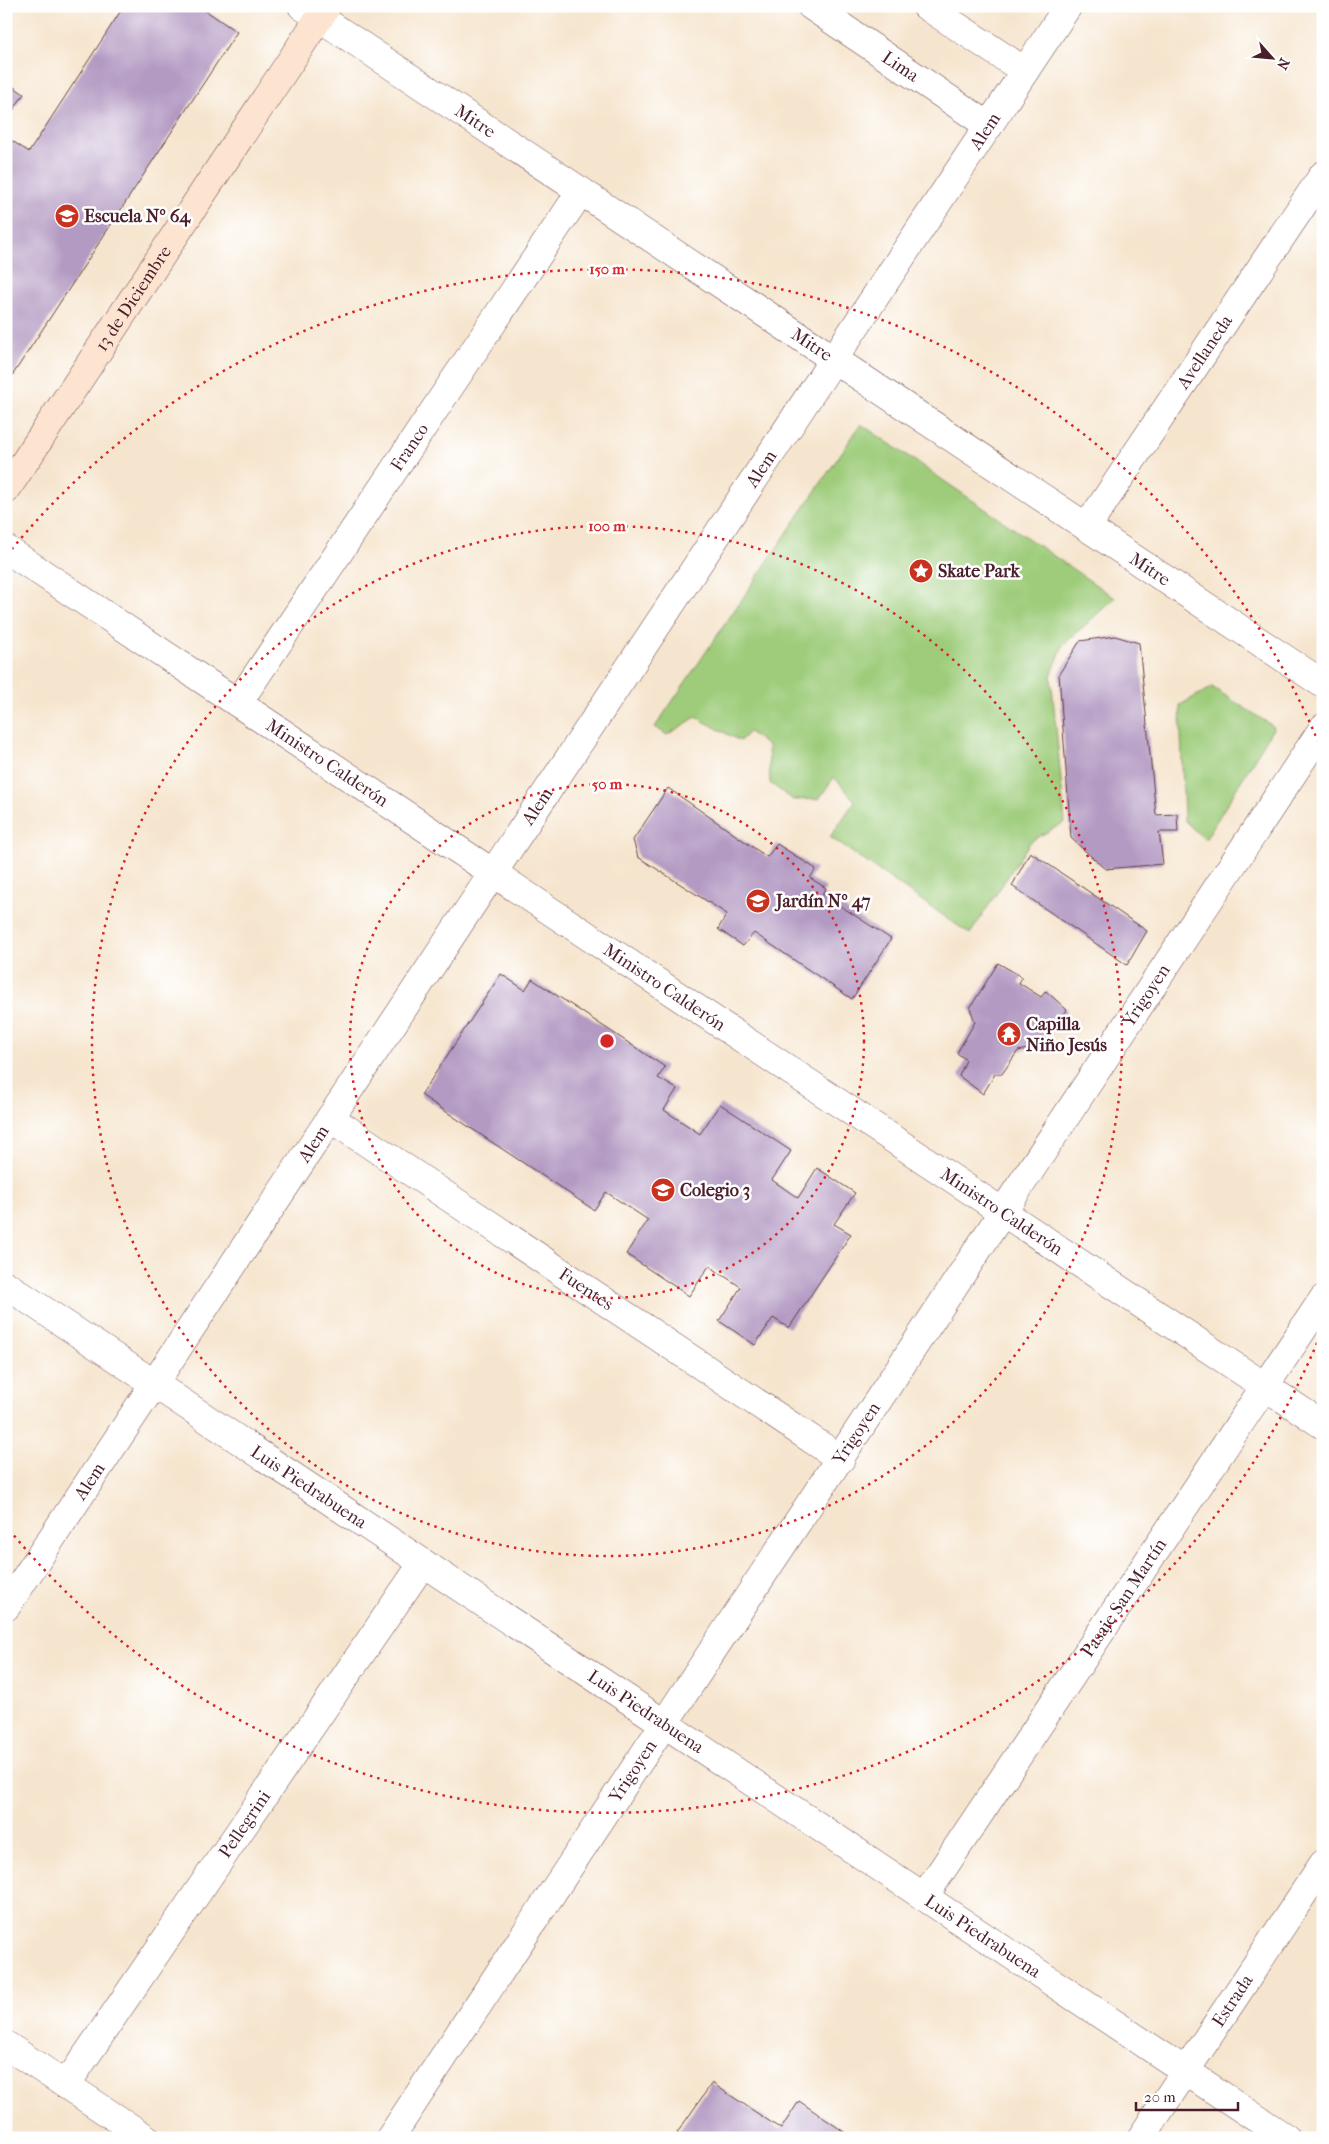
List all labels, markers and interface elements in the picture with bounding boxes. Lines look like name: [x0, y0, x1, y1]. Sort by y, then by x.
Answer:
north arrow: [1246, 32, 1296, 82]
street label: Lima: [878, 47, 923, 86]
text: N: [1273, 55, 1293, 73]
street label: Mitre: [451, 100, 500, 142]
street label: Alem: [964, 109, 1005, 155]
school or university icon: Escuela Nº 64: [54, 203, 80, 229]
place label: Escuela Nº 64: [84, 206, 192, 227]
street label: 13 de Diciembre: [91, 242, 176, 355]
text: 150 m: [589, 260, 625, 278]
street label: Avellaneda: [1172, 310, 1237, 394]
street label: Mitre: [787, 323, 836, 366]
street label: Franco: [386, 419, 433, 475]
street label: Alem: [741, 446, 781, 492]
text: 100 m: [588, 517, 626, 535]
street label: Mitre: [1126, 548, 1175, 590]
place icon: Skate Park: [908, 558, 934, 584]
place label: Skate Park: [938, 561, 1021, 582]
street label: Ministro Calderón: [262, 715, 393, 811]
text: 50 m: [592, 775, 623, 793]
street label: Alem: [517, 784, 557, 830]
school or university icon: Jardín Nº 47: [745, 888, 771, 914]
place label: Jardín Nº 47: [774, 891, 871, 912]
street label: Ministro Calderón: [600, 939, 730, 1036]
street label: Yrigoyen: [1117, 960, 1175, 1032]
place label: Capilla Niño Jesús: [1026, 1014, 1107, 1056]
temple icon: Capilla Niño Jesús: [996, 1021, 1022, 1047]
centre of rings: [598, 1032, 616, 1050]
street label: Alem: [293, 1121, 333, 1167]
street label: Ministro Calderón: [937, 1163, 1067, 1260]
school or university icon: Colegio 3: [650, 1177, 676, 1203]
place label: Colegio 3: [680, 1180, 750, 1201]
street label: Fuentes: [555, 1263, 618, 1315]
street label: Yrigoyen: [828, 1398, 885, 1469]
street label: Luis Piedrabuena: [247, 1441, 371, 1533]
street label: Alem: [69, 1459, 109, 1505]
street label: Pasaje San Martín: [1077, 1534, 1171, 1661]
street label: Luis Piedrabuena: [584, 1665, 708, 1758]
street label: Yrigoyen: [604, 1735, 661, 1807]
street label: Pellegrini: [214, 1786, 275, 1862]
street label: Luis Piedrabuena: [921, 1890, 1045, 1983]
street label: Estrada: [1207, 1970, 1258, 2031]
scale bar: [1136, 2079, 1239, 2111]
text: 20 m: [1144, 2088, 1176, 2106]

